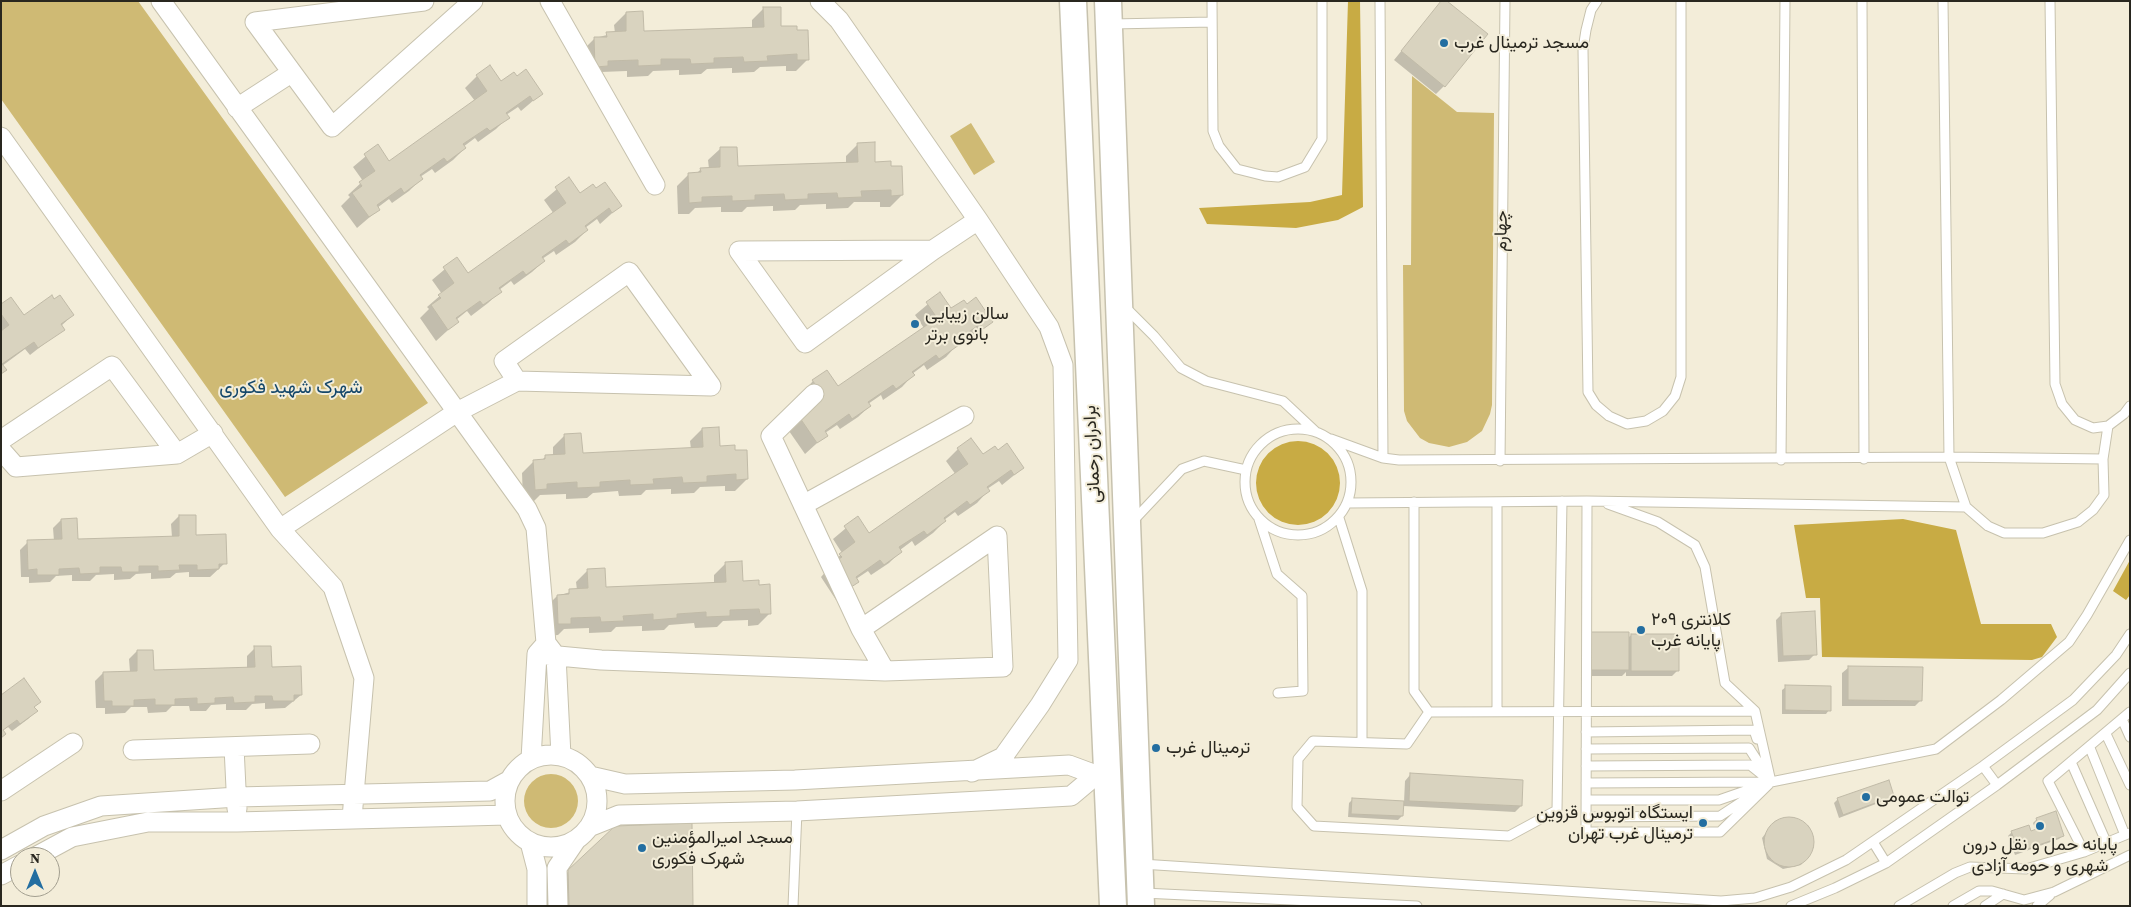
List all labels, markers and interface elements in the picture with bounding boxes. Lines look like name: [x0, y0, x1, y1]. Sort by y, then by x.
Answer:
place label: مسجد ترمینال غرب: [1454, 32, 1589, 54]
marker: مسجد ترمینال غرب: [1438, 37, 1450, 49]
street label: چهارم: [1491, 210, 1513, 252]
place label: سالن زیبایی بانوی برتر: [925, 303, 1009, 346]
marker: سالن زیبایی بانوی برتر: [909, 318, 921, 330]
district label: شهرک شهید فکوری: [219, 377, 363, 399]
street label: برادران رحمانی: [1080, 405, 1106, 503]
place label: کلانتری ۲۰۹ پایانه غرب: [1651, 609, 1731, 652]
marker: کلانتری ۲۰۹ پایانه غرب: [1635, 624, 1647, 636]
place label: ترمینال غرب: [1166, 737, 1250, 759]
marker: ترمینال غرب: [1150, 742, 1162, 754]
place label: توالت عمومی: [1876, 786, 1969, 808]
marker: توالت عمومی: [1860, 791, 1872, 803]
place label: ایستگاه اتوبوس قزوین ترمینال غرب تهران: [1536, 802, 1693, 844]
marker: ایستگاه اتوبوس قزوین ترمینال غرب تهران: [1697, 817, 1709, 829]
marker: پایانه حمل و نقل درون شهری و حومه آزادی: [2034, 820, 2046, 832]
place label: مسجد امیرالمؤمنین شهرک فکوری: [652, 827, 793, 870]
place label: پایانه حمل و نقل درون شهری و حومه آزادی: [1962, 834, 2118, 876]
marker: مسجد امیرالمؤمنین شهرک فکوری: [636, 842, 648, 854]
north arrow: [10, 847, 60, 897]
text: N: [30, 848, 40, 868]

